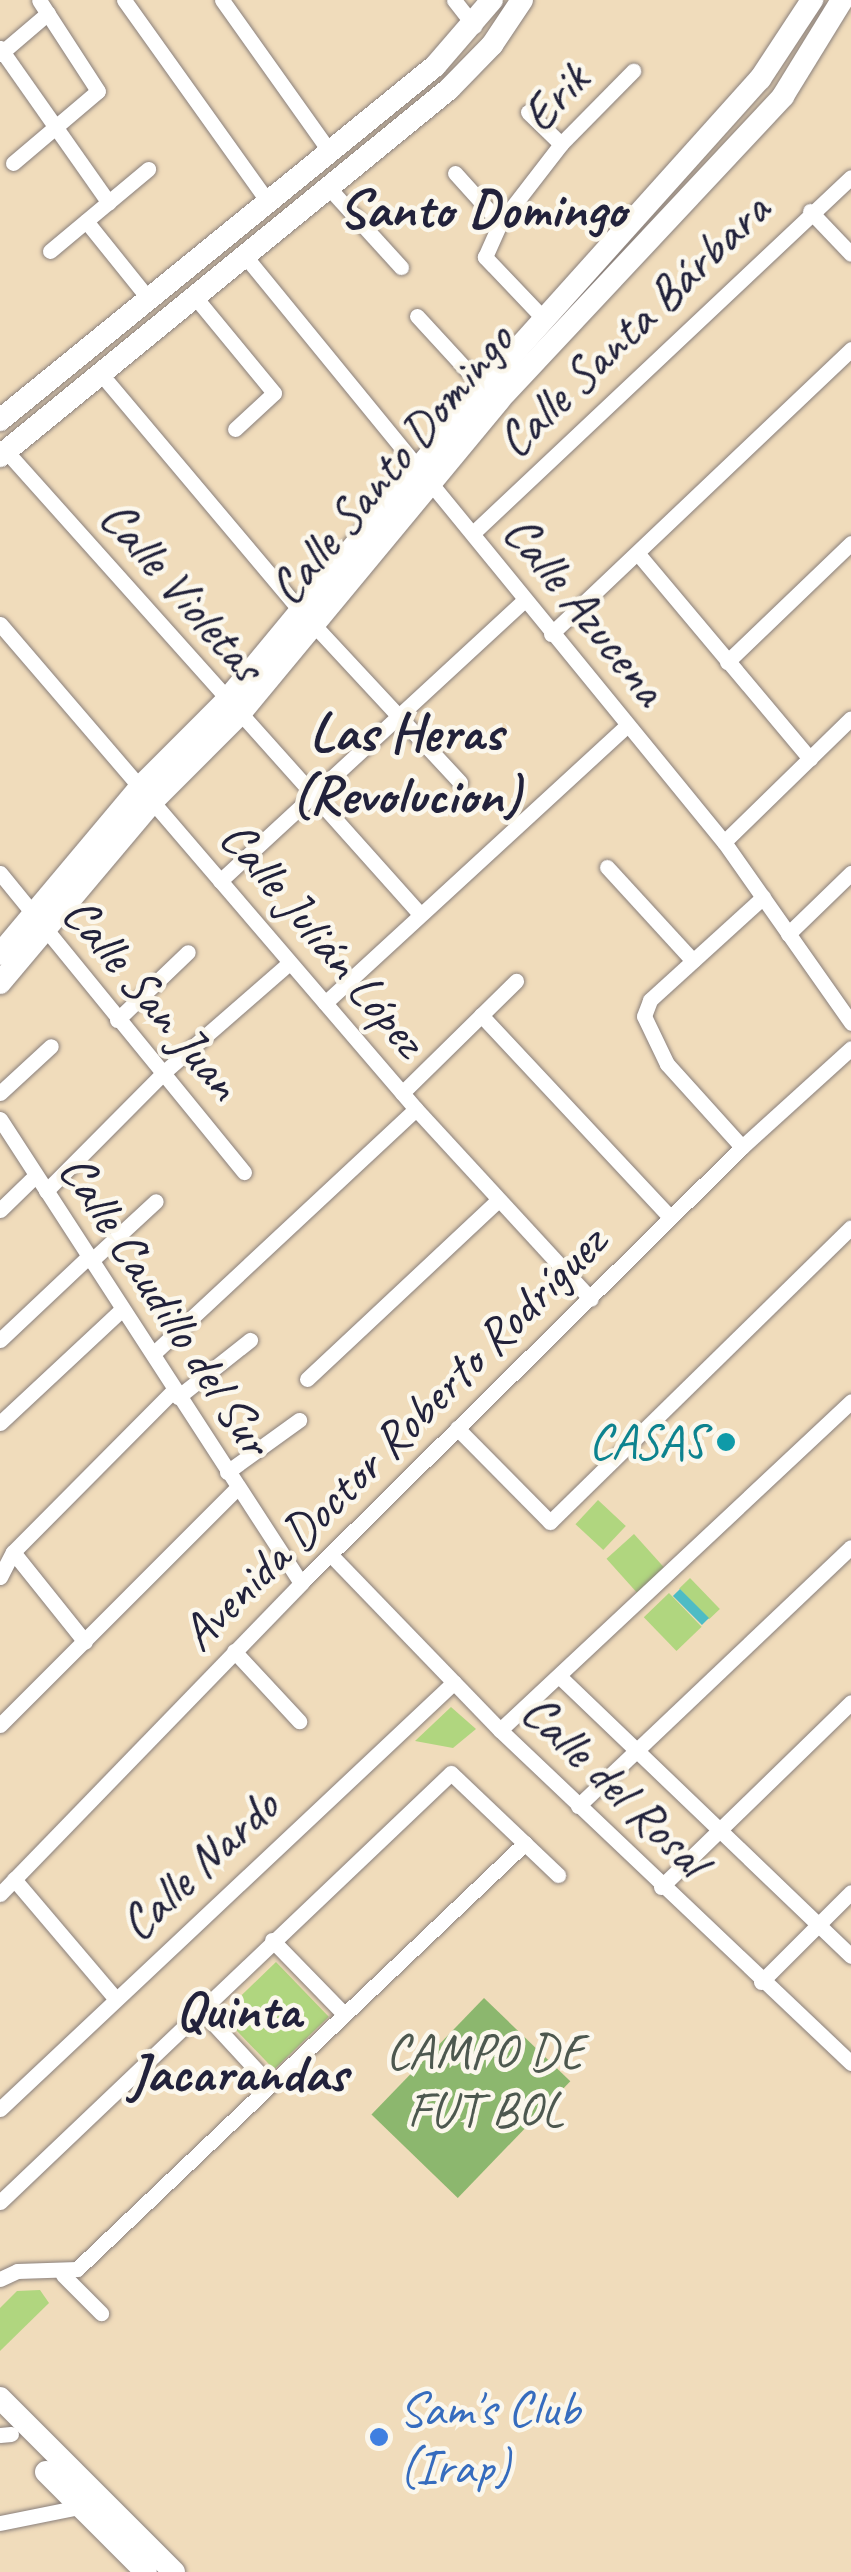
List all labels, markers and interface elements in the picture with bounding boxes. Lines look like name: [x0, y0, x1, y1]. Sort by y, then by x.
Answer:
street label: Erik: [508, 50, 602, 144]
district label: Santo Domingo: [338, 177, 626, 243]
street label: Calle Santa Bárbara: [484, 180, 782, 470]
street label: Calle Santo Domingo: [256, 312, 526, 616]
street label: Calle Violetas: [86, 487, 278, 695]
street label: Calle Azucena: [490, 503, 680, 717]
district label: Las Heras (Revolucion): [291, 699, 521, 828]
street label: Calle Julián López: [207, 808, 439, 1068]
street label: Calle San Juan: [50, 884, 254, 1112]
street label: Calle Caudillo del Sur: [46, 1143, 286, 1467]
street label: Avenida Doctor Roberto Rodríguez: [168, 1213, 618, 1663]
place label: CASAS: [589, 1412, 706, 1472]
marker: CASAS: [715, 1431, 737, 1453]
street label: Calle del Rosal: [509, 1681, 721, 1889]
street label: Calle Nardo: [106, 1776, 292, 1954]
district label: Quinta Jacarandas: [129, 1977, 347, 2106]
park label: CAMPO DE FUT BOL: [386, 2021, 584, 2138]
place label: Sam's Club (Irap): [399, 2378, 580, 2496]
marker: Sam's Club (Irap): [368, 2426, 390, 2448]

